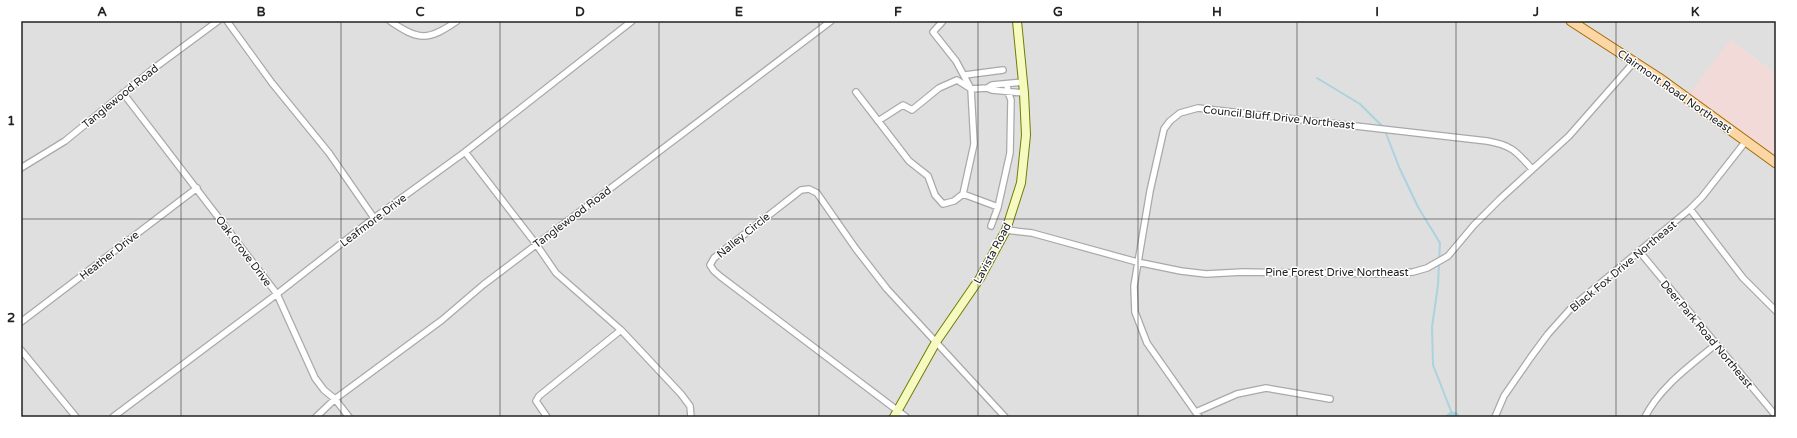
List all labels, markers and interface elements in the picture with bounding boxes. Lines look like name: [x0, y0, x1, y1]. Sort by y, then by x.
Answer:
text: A: [97, 4, 107, 20]
text: B: [256, 4, 266, 20]
text: C: [415, 4, 425, 20]
text: D: [575, 4, 585, 20]
text: E: [735, 4, 743, 20]
text: F: [894, 4, 902, 20]
text: G: [1053, 4, 1063, 20]
text: H: [1212, 4, 1222, 20]
text: I: [1375, 4, 1379, 20]
text: J: [1532, 4, 1539, 20]
text: K: [1691, 4, 1700, 20]
street label: Clairmont Road Northeast: [1615, 47, 1734, 136]
street label: Tanglewood Road: [80, 62, 161, 131]
street label: Council Bluff Drive Northeast: [1202, 103, 1355, 132]
text: 1: [7, 113, 15, 129]
street label: Tanglewood Road: [531, 184, 614, 251]
street label: Leafmore Drive: [338, 191, 409, 250]
street label: Nalley Circle: [714, 210, 773, 261]
street label: Oak Grove Drive: [213, 214, 274, 289]
street label: Black Fox Drive Northeast: [1567, 218, 1679, 315]
street label: Lavista Road: [971, 221, 1014, 286]
street label: Heather Drive: [77, 228, 142, 283]
street label: Pine Forest Drive Northeast: [1265, 266, 1409, 279]
street label: Deer Park Road Northeast: [1658, 278, 1756, 391]
text: 2: [7, 310, 15, 326]

